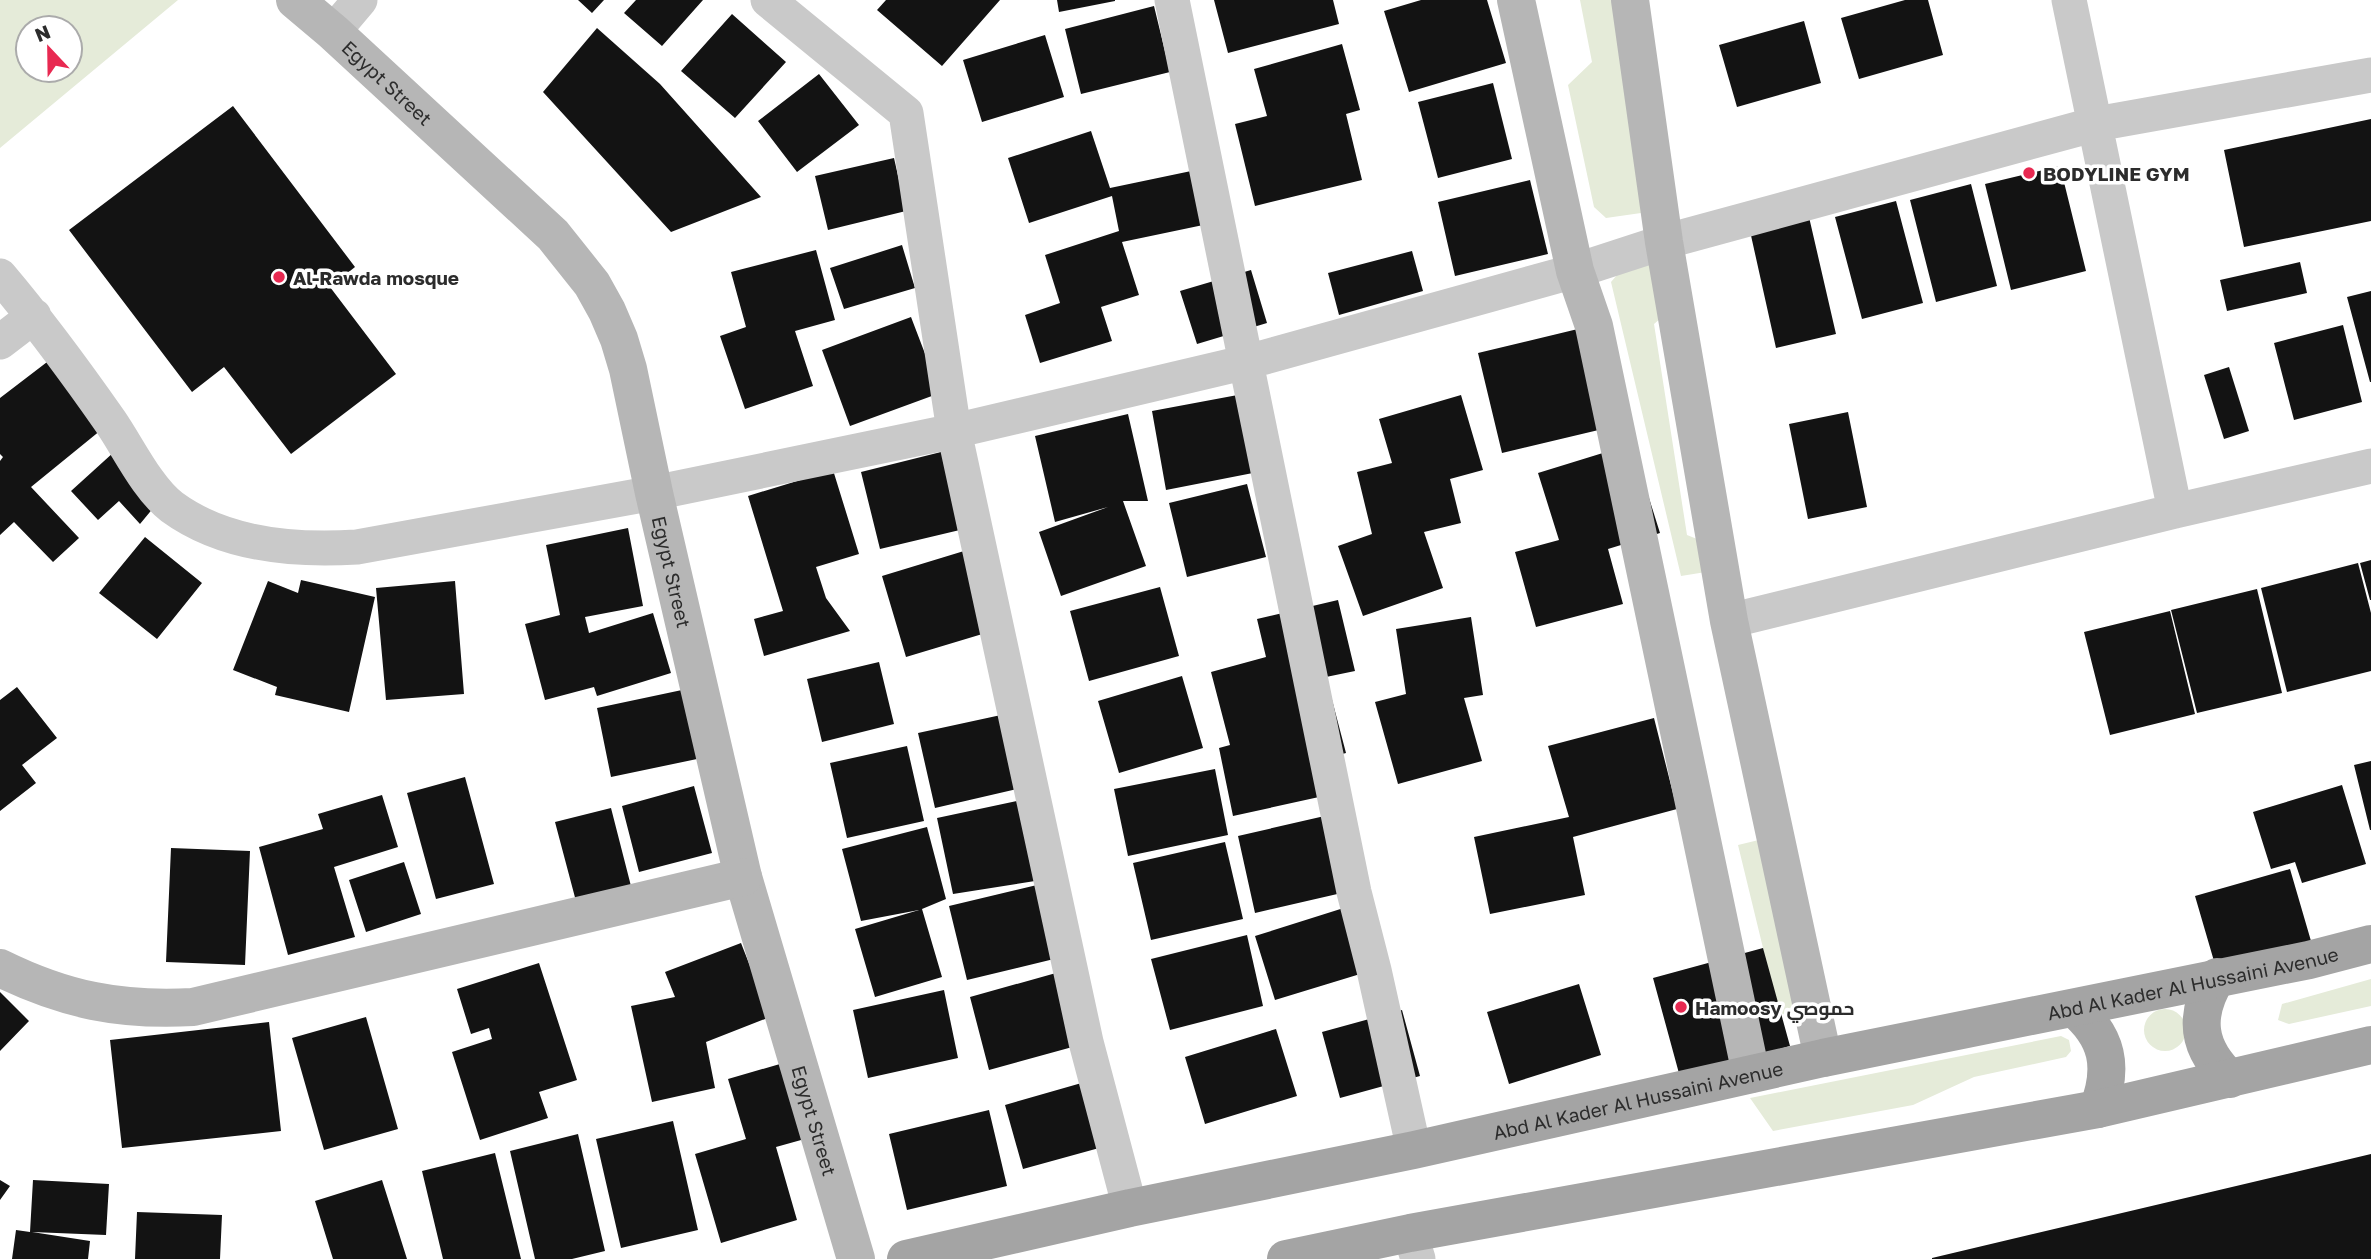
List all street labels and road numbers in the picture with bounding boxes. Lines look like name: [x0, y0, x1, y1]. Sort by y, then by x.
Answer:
street label: Egypt Street: [338, 35, 437, 130]
street label: Egypt Street: [648, 514, 696, 630]
street label: Abd Al Kader Al Hussaini Avenue: [2045, 941, 2341, 1024]
street label: Abd Al Kader Al Hussaini Avenue: [1491, 1056, 1785, 1143]
street label: Egypt Street: [788, 1062, 842, 1178]

